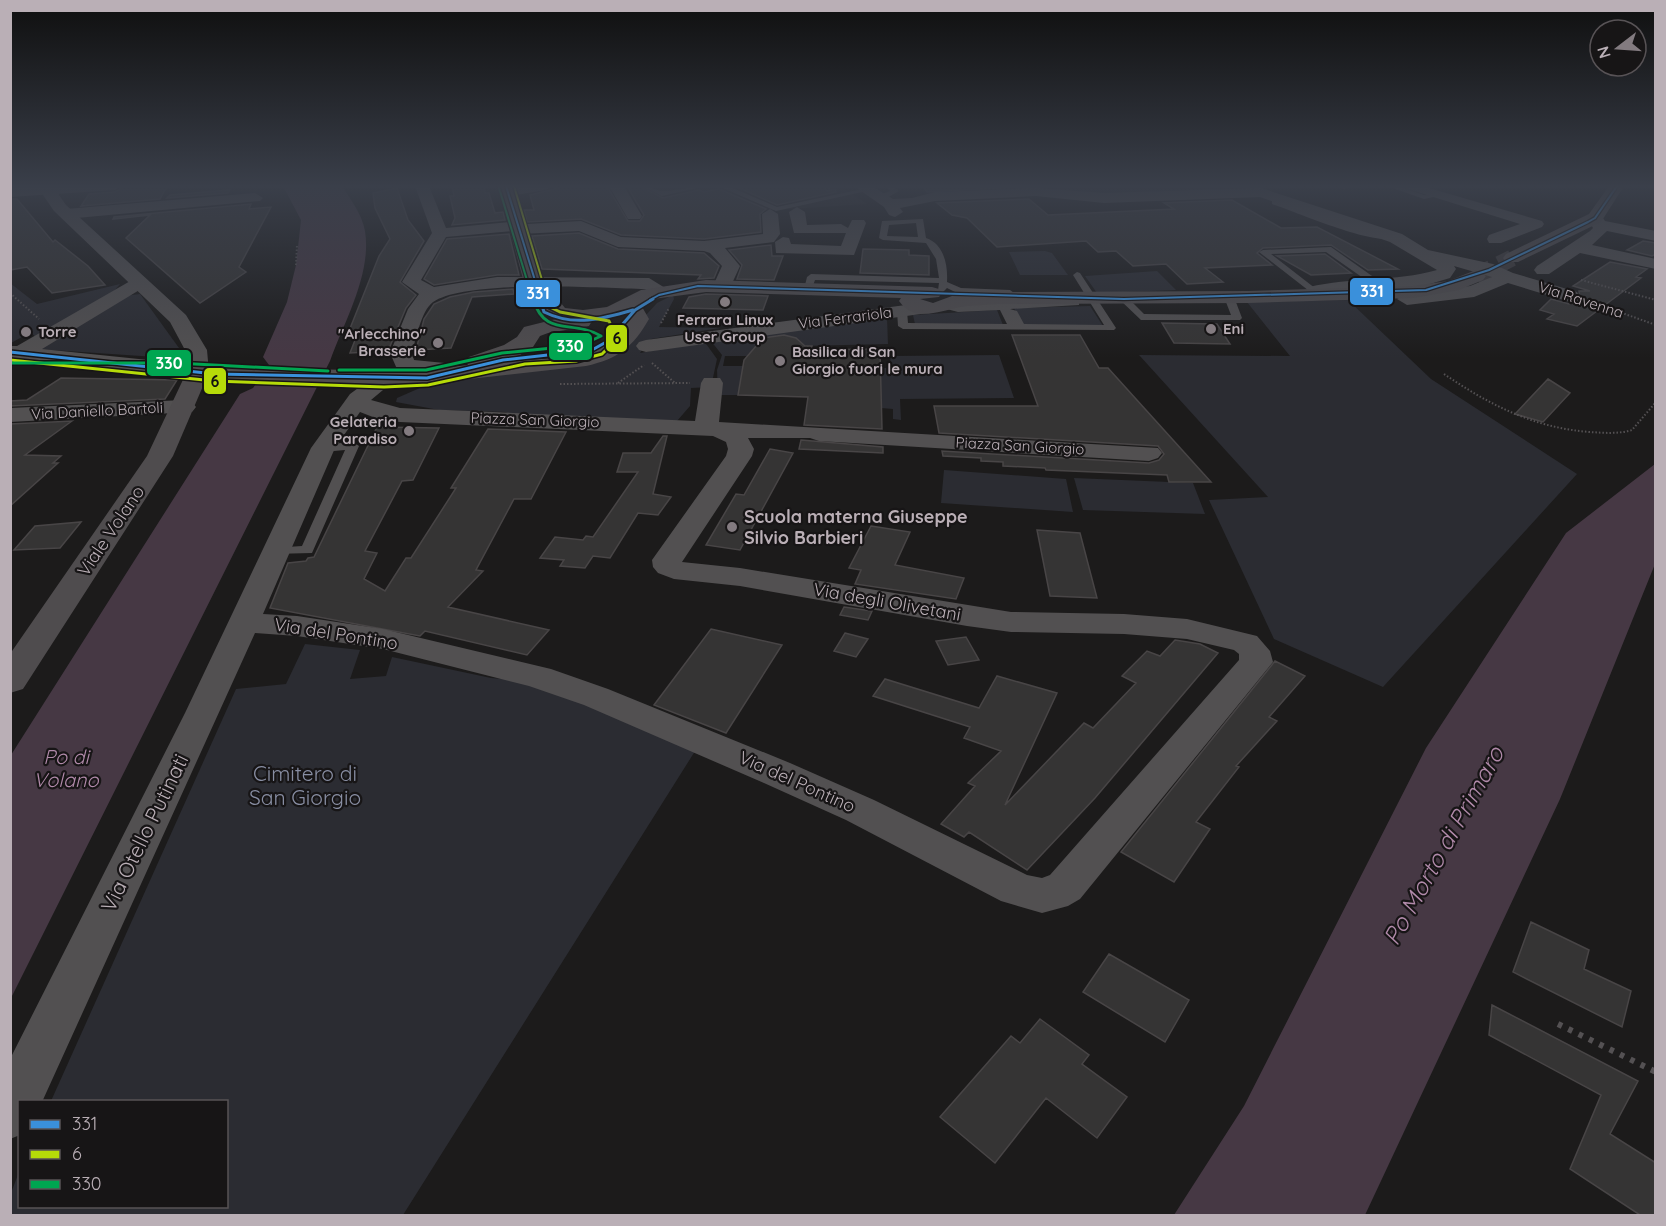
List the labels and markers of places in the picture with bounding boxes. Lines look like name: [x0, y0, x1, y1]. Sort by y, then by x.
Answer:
marker: Ferrara Linux User Group: [718, 295, 732, 309]
place label: Ferrara Linux User Group: [677, 310, 774, 346]
place label: Eni: [1223, 319, 1244, 338]
place label: Torre: [38, 322, 77, 341]
marker: Eni: [1204, 322, 1218, 336]
place label: "Arlecchino" Brasserie: [338, 324, 427, 360]
marker: Torre: [19, 325, 33, 339]
marker: "Arlecchino" Brasserie: [431, 336, 445, 350]
place label: Basilica di San Giorgio fuori le mura: [792, 342, 943, 378]
marker: Basilica di San Giorgio fuori le mura: [773, 354, 787, 368]
place label: Gelateria Paradiso: [330, 412, 397, 448]
marker: Gelateria Paradiso: [402, 424, 416, 438]
place label: Scuola materna Giuseppe Silvio Barbieri: [744, 505, 968, 549]
marker: Scuola materna Giuseppe Silvio Barbieri: [725, 520, 739, 534]

